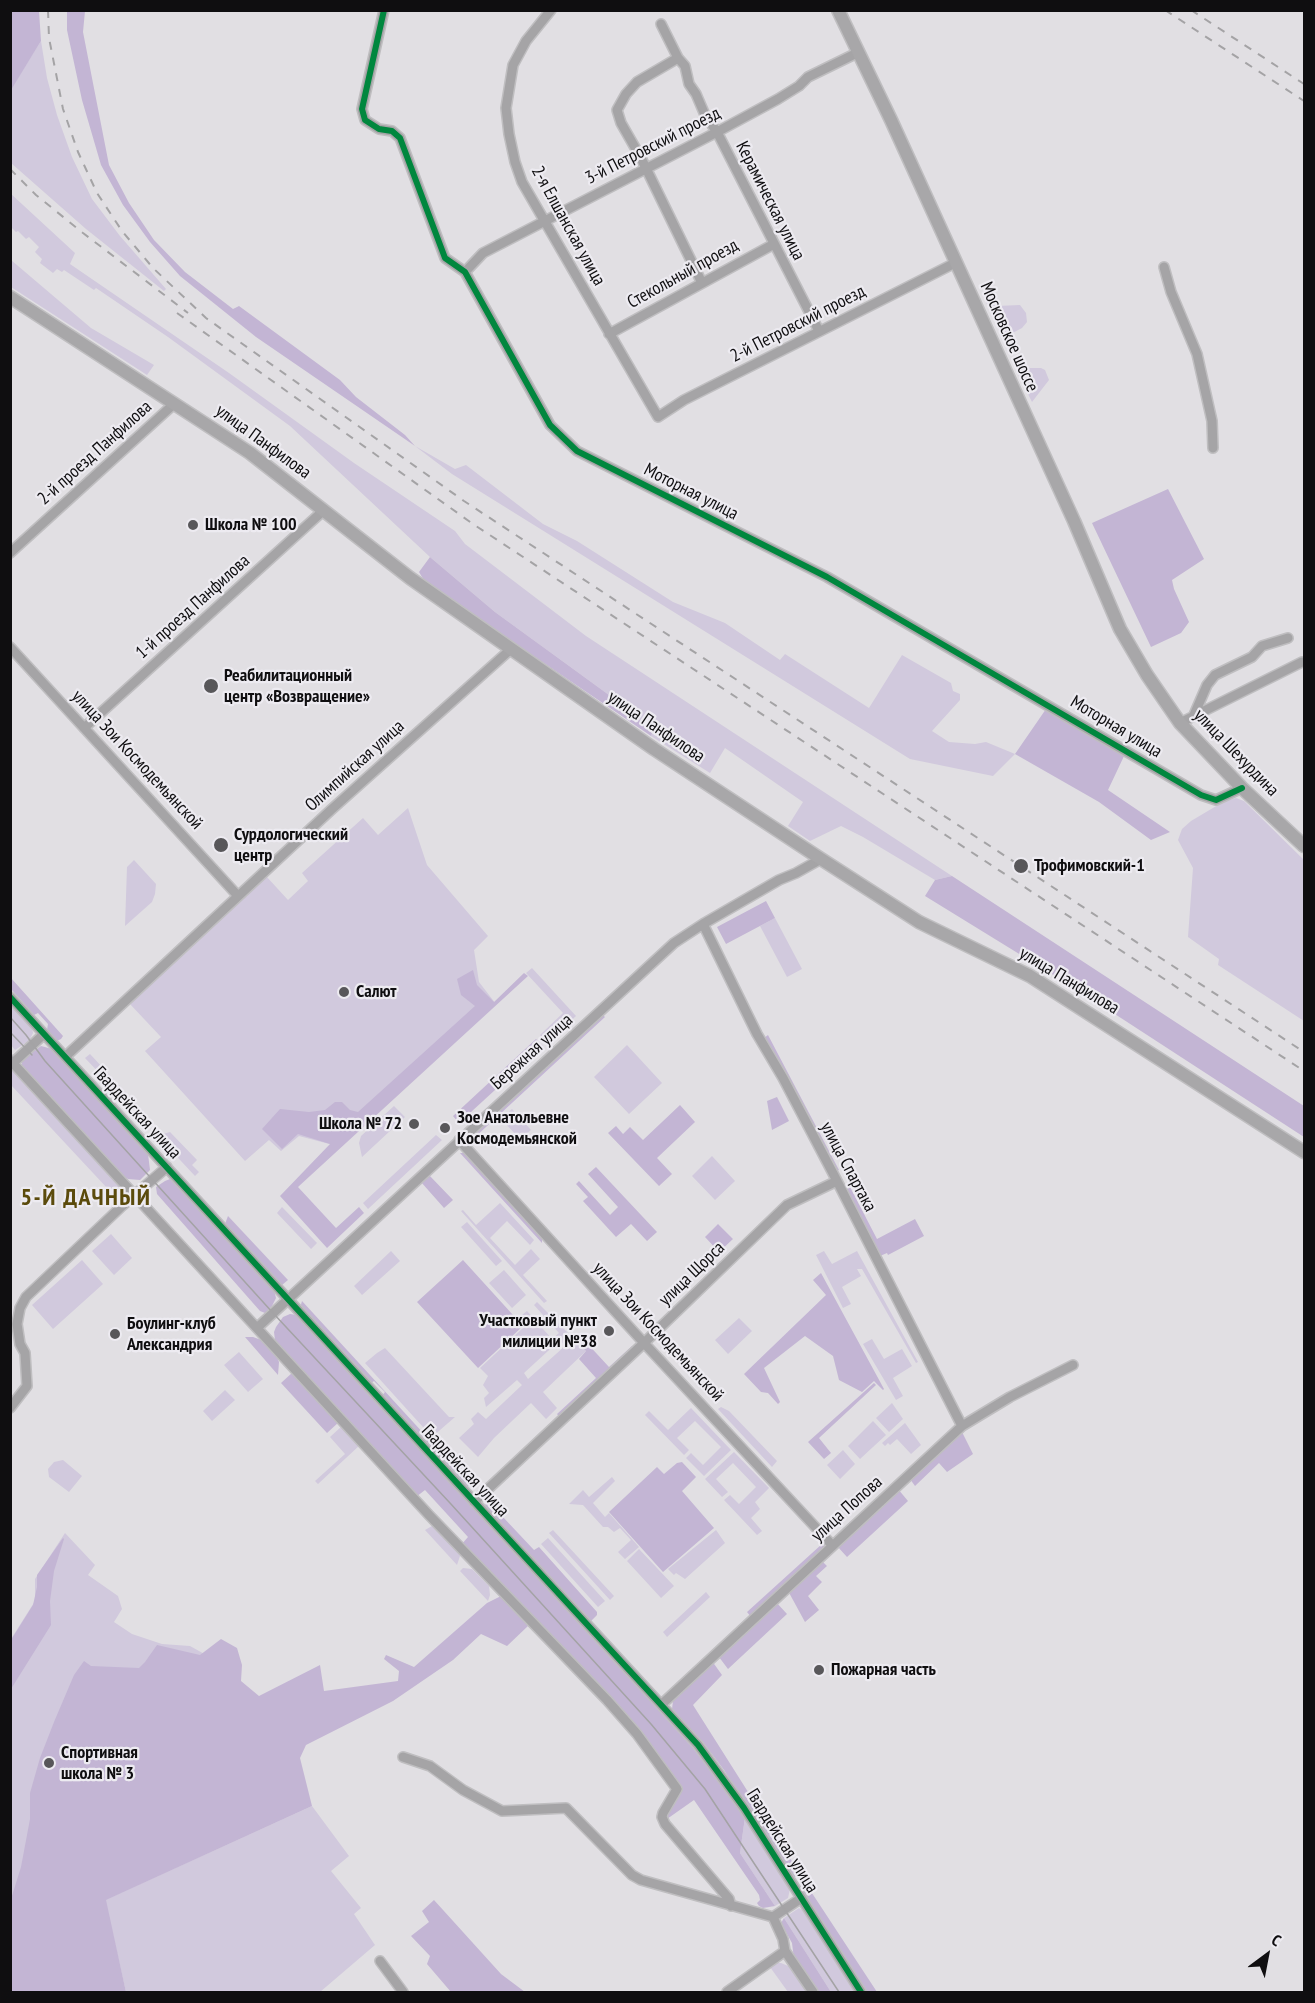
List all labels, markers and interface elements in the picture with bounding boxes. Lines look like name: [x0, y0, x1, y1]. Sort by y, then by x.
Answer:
street label: 3-й Петровский проезд: [582, 103, 724, 189]
street label: Керамическая улица: [731, 138, 809, 264]
street label: 2-я Елшанская улица: [526, 163, 610, 289]
street label: Стекольный проезд: [624, 235, 742, 313]
street label: Московское шоссе: [975, 279, 1043, 395]
street label: 2-й Петровский проезд: [727, 281, 869, 367]
street label: 2-й проезд Панфилова: [34, 396, 156, 510]
street label: улица Панфилова: [211, 400, 315, 484]
street label: Моторная улица: [640, 459, 742, 525]
place label: Школа № 100: [205, 514, 297, 536]
marker: Школа № 100: [186, 518, 200, 532]
street label: 1-й проезд Панфилова: [132, 550, 254, 664]
place label: Реабилитационный центр «Возвращение»: [224, 665, 370, 708]
marker: Реабилитационный центр «Возвращение»: [202, 677, 220, 695]
street label: улица Зои Космодемьянской: [67, 686, 207, 834]
street label: улица Панфилова: [603, 687, 709, 767]
street label: Моторная улица: [1066, 691, 1166, 763]
street label: улица Шехурдина: [1189, 705, 1283, 801]
street label: Олимпийская улица: [301, 716, 409, 816]
place label: Сурдологический центр: [234, 824, 348, 866]
marker: Сурдологический центр: [212, 836, 230, 854]
place label: Трофимовский-1: [1034, 855, 1145, 877]
marker: Трофимовский-1: [1012, 857, 1030, 875]
street label: улица Панфилова: [1015, 943, 1123, 1019]
place label: Салют: [356, 981, 397, 1003]
marker: Салют: [337, 985, 351, 999]
street label: Бережная улица: [487, 1010, 577, 1094]
street label: Гвардейская улица: [89, 1062, 185, 1164]
place label: Зое Анатольевне Космодемьянской: [457, 1107, 577, 1150]
place label: Школа № 72: [319, 1113, 402, 1135]
marker: Школа № 72: [407, 1117, 421, 1131]
street label: улица Спартака: [815, 1118, 881, 1216]
marker: Зое Анатольевне Космодемьянской: [438, 1121, 452, 1135]
district label: 5-Й ДАЧНЫЙ: [21, 1184, 151, 1212]
street label: улица Щорса: [655, 1237, 729, 1311]
street label: улица Зои Космодемьянской: [588, 1258, 728, 1406]
place label: Участковый пункт милиции №38: [479, 1310, 597, 1352]
place label: Боулинг-клуб Александрия: [127, 1313, 216, 1356]
marker: Участковый пункт милиции №38: [602, 1324, 616, 1338]
marker: Боулинг-клуб Александрия: [108, 1327, 122, 1341]
street label: Гвардейская улица: [417, 1420, 513, 1522]
street label: улица Попова: [807, 1472, 887, 1546]
place label: Пожарная часть: [831, 1659, 936, 1681]
marker: Пожарная часть: [812, 1663, 826, 1677]
place label: Спортивная школа № 3: [61, 1742, 138, 1784]
marker: Спортивная школа № 3: [42, 1756, 56, 1770]
street label: Гвардейская улица: [741, 1785, 823, 1897]
north arrow: [1237, 1925, 1297, 1985]
text: С: [1268, 1929, 1285, 1950]

